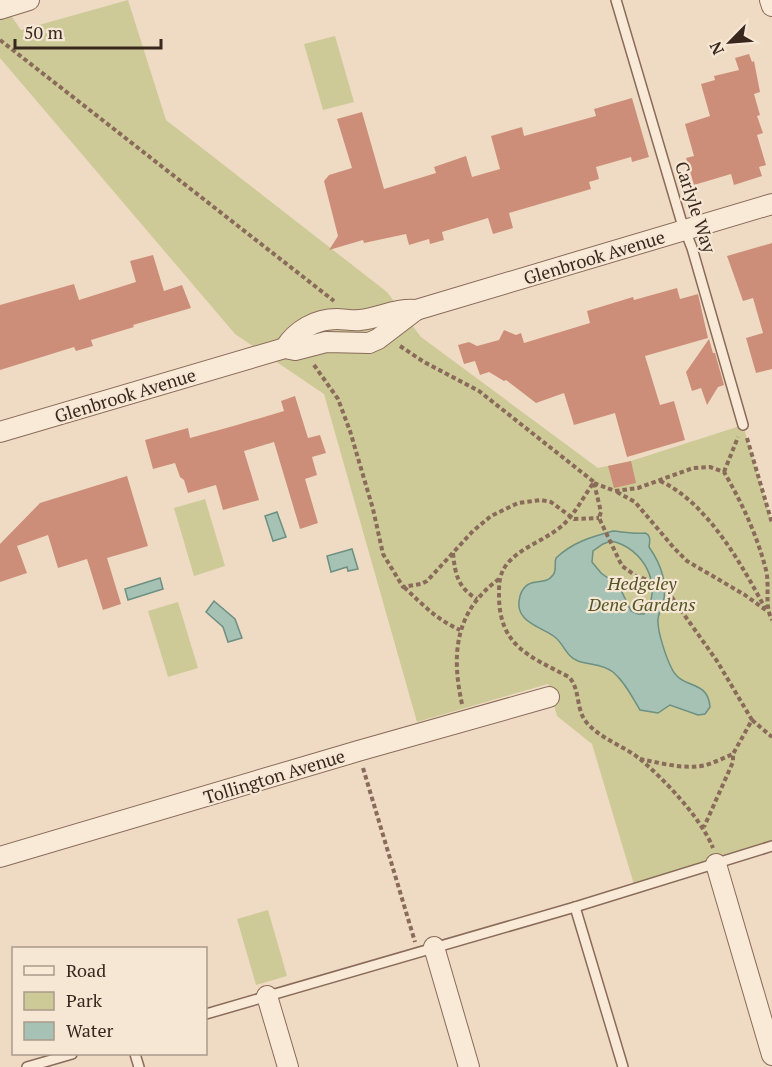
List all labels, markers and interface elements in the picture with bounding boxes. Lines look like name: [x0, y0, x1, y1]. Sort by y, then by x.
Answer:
scale bar: [15, 12, 160, 50]
north arrow: [700, 12, 760, 72]
text: 50 m: [24, 20, 64, 44]
text: N: [704, 38, 729, 58]
street label: Carlyle Way: [670, 158, 722, 257]
street label: Glenbrook Avenue: [520, 224, 668, 290]
street label: Glenbrook Avenue: [51, 362, 199, 428]
park label: Hedgeley Dene Gardens: [587, 571, 696, 616]
street label: Tollington Avenue: [200, 743, 348, 809]
legend: [12, 947, 207, 1055]
text: Road: [66, 958, 106, 982]
text: Park: [66, 988, 103, 1012]
text: Water: [66, 1018, 113, 1042]

